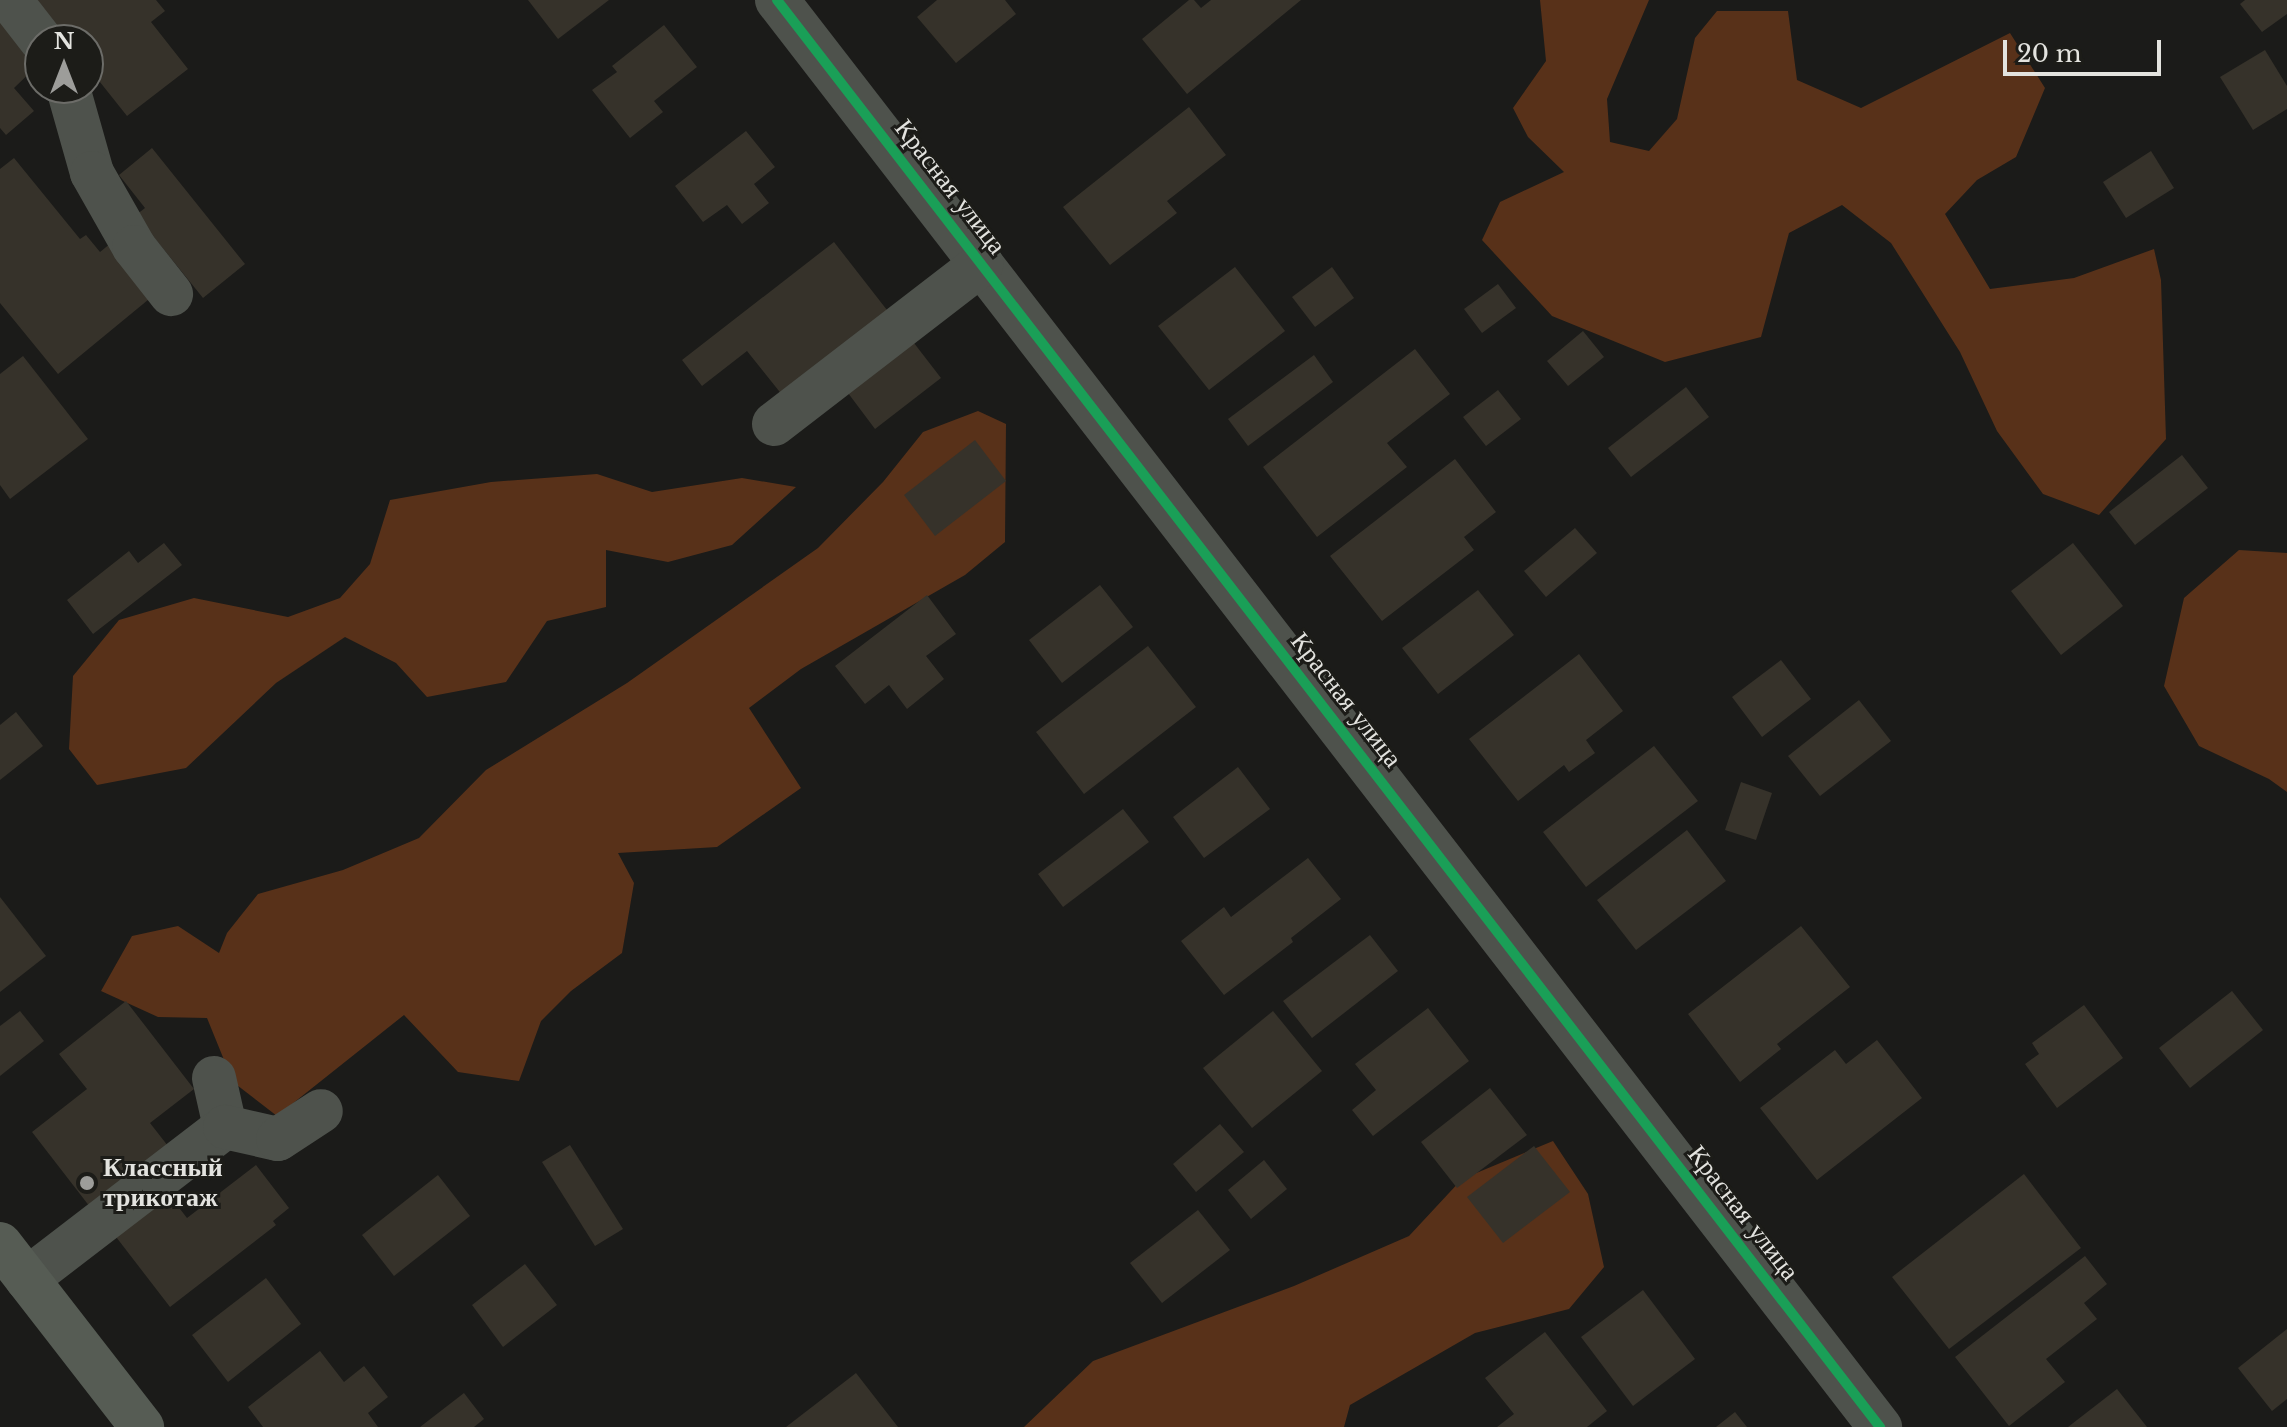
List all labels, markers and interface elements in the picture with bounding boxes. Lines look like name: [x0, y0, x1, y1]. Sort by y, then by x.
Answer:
north arrow: [24, 24, 104, 104]
scale bar: [2007, 24, 2165, 74]
text: N: [54, 28, 74, 55]
text: 20 m: [2017, 39, 2082, 68]
street label: Красная улица: [888, 113, 1012, 261]
street label: Красная улица: [1284, 626, 1408, 774]
street label: Красная улица: [1681, 1139, 1805, 1287]
place label: Классный трикотаж: [103, 1152, 223, 1214]
marker: Классный трикотаж: [78, 1174, 96, 1192]

